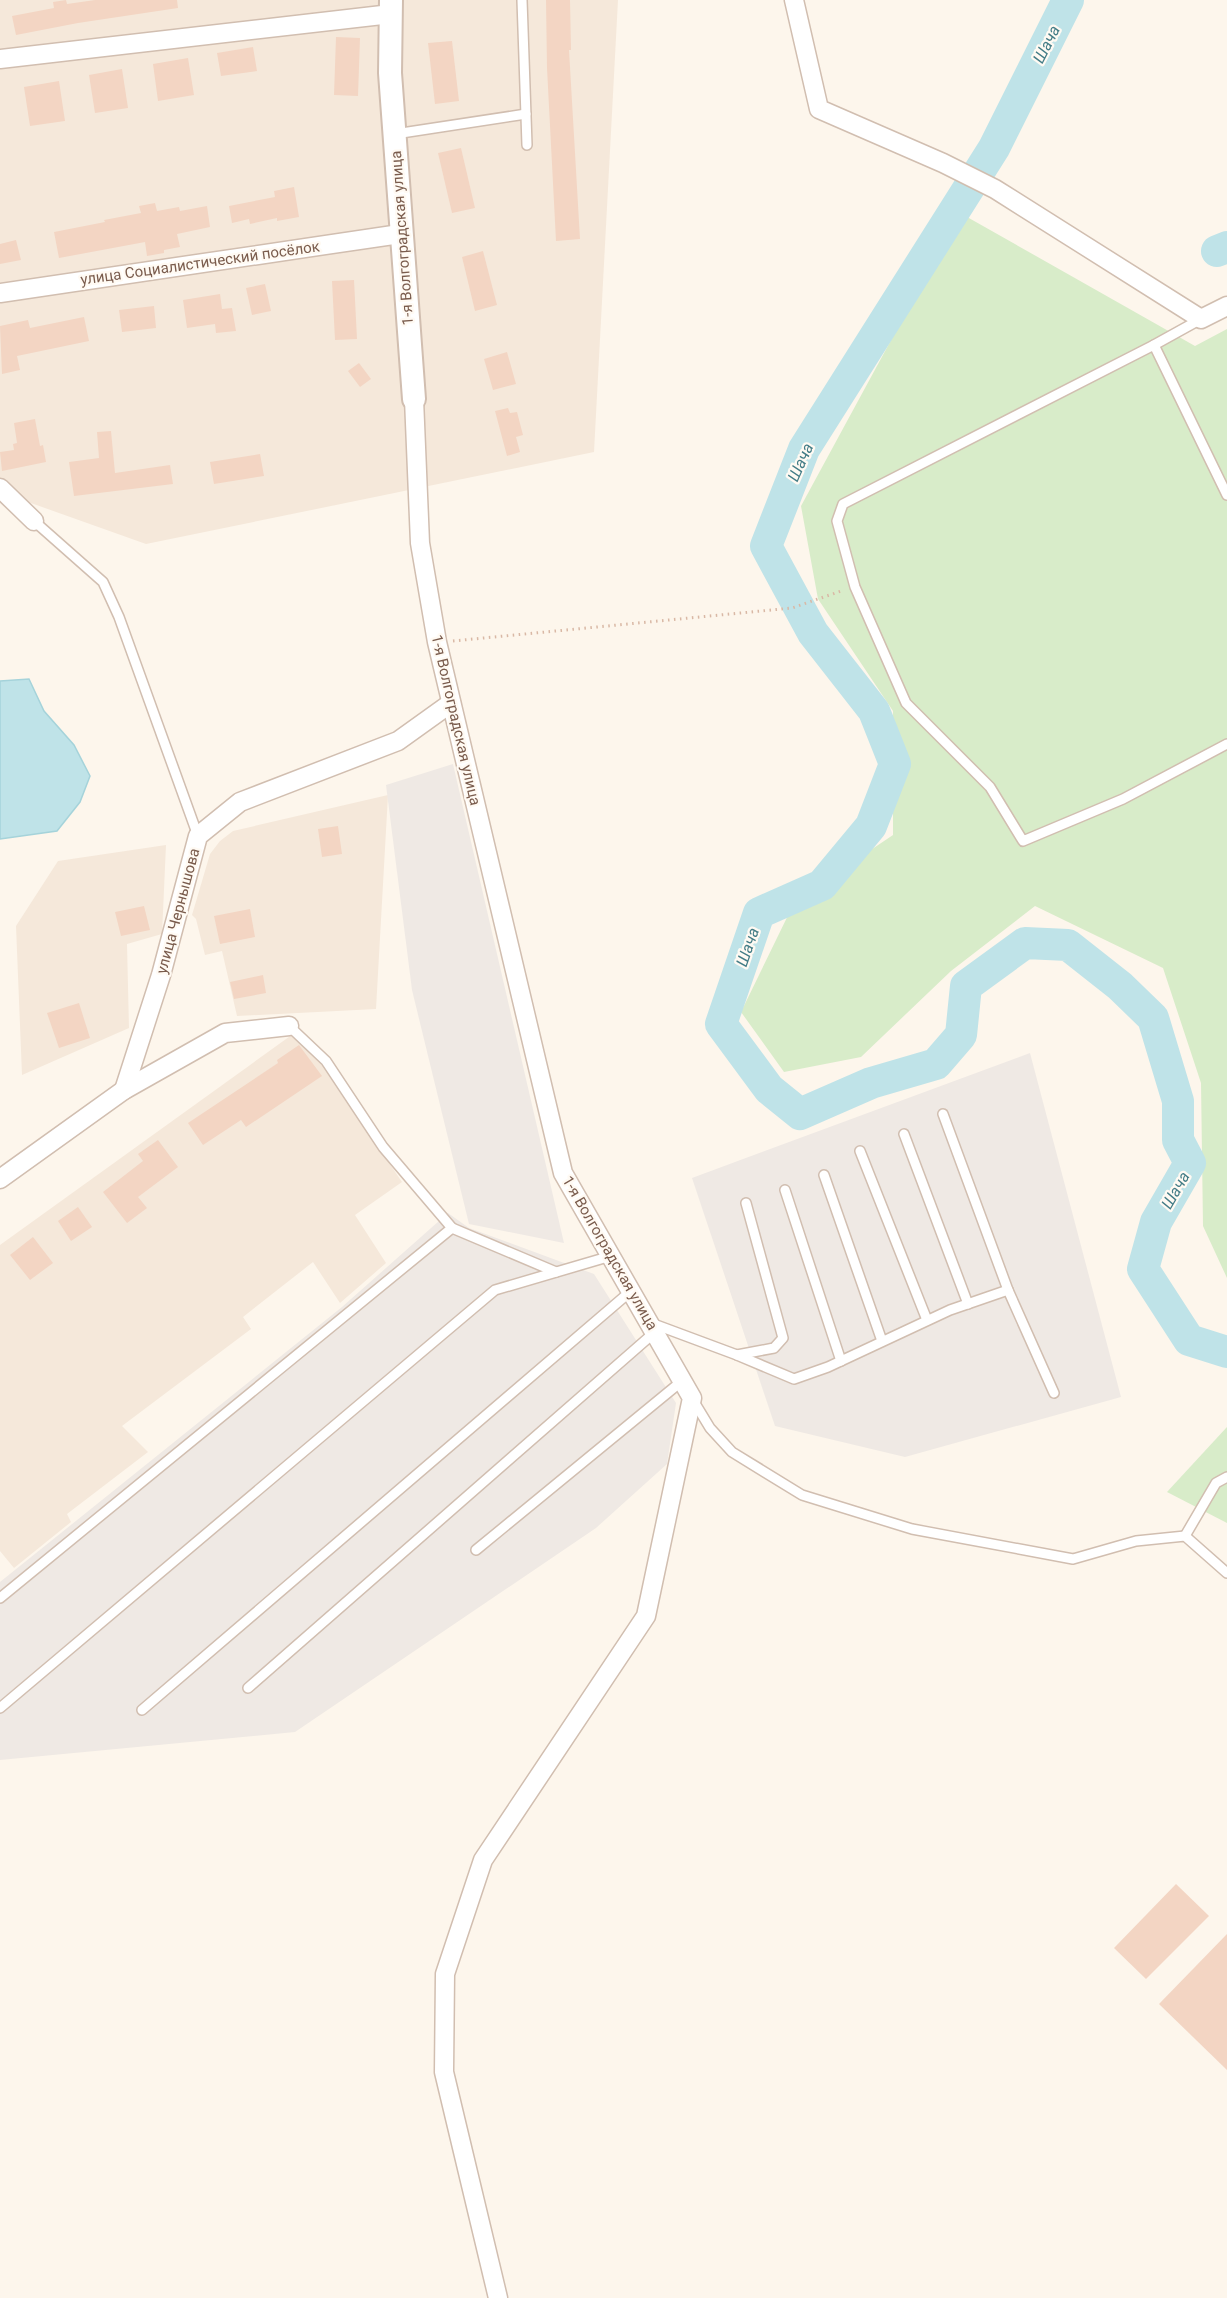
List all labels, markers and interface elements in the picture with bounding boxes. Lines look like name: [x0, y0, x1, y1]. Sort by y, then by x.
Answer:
water label: Шача: [1029, 22, 1064, 66]
street label: 1-я Волгоградская улица: [387, 150, 417, 326]
street label: улица Социалистический посёлок: [79, 237, 321, 289]
water label: Шача: [784, 440, 817, 484]
street label: 1-я Волгоградская улица: [428, 633, 484, 807]
street label: улица Чернышова: [153, 846, 203, 976]
water label: Шача: [732, 925, 763, 969]
water label: Шача: [1157, 1168, 1194, 1212]
street label: 1-я Волгоградская улица: [558, 1173, 662, 1333]

